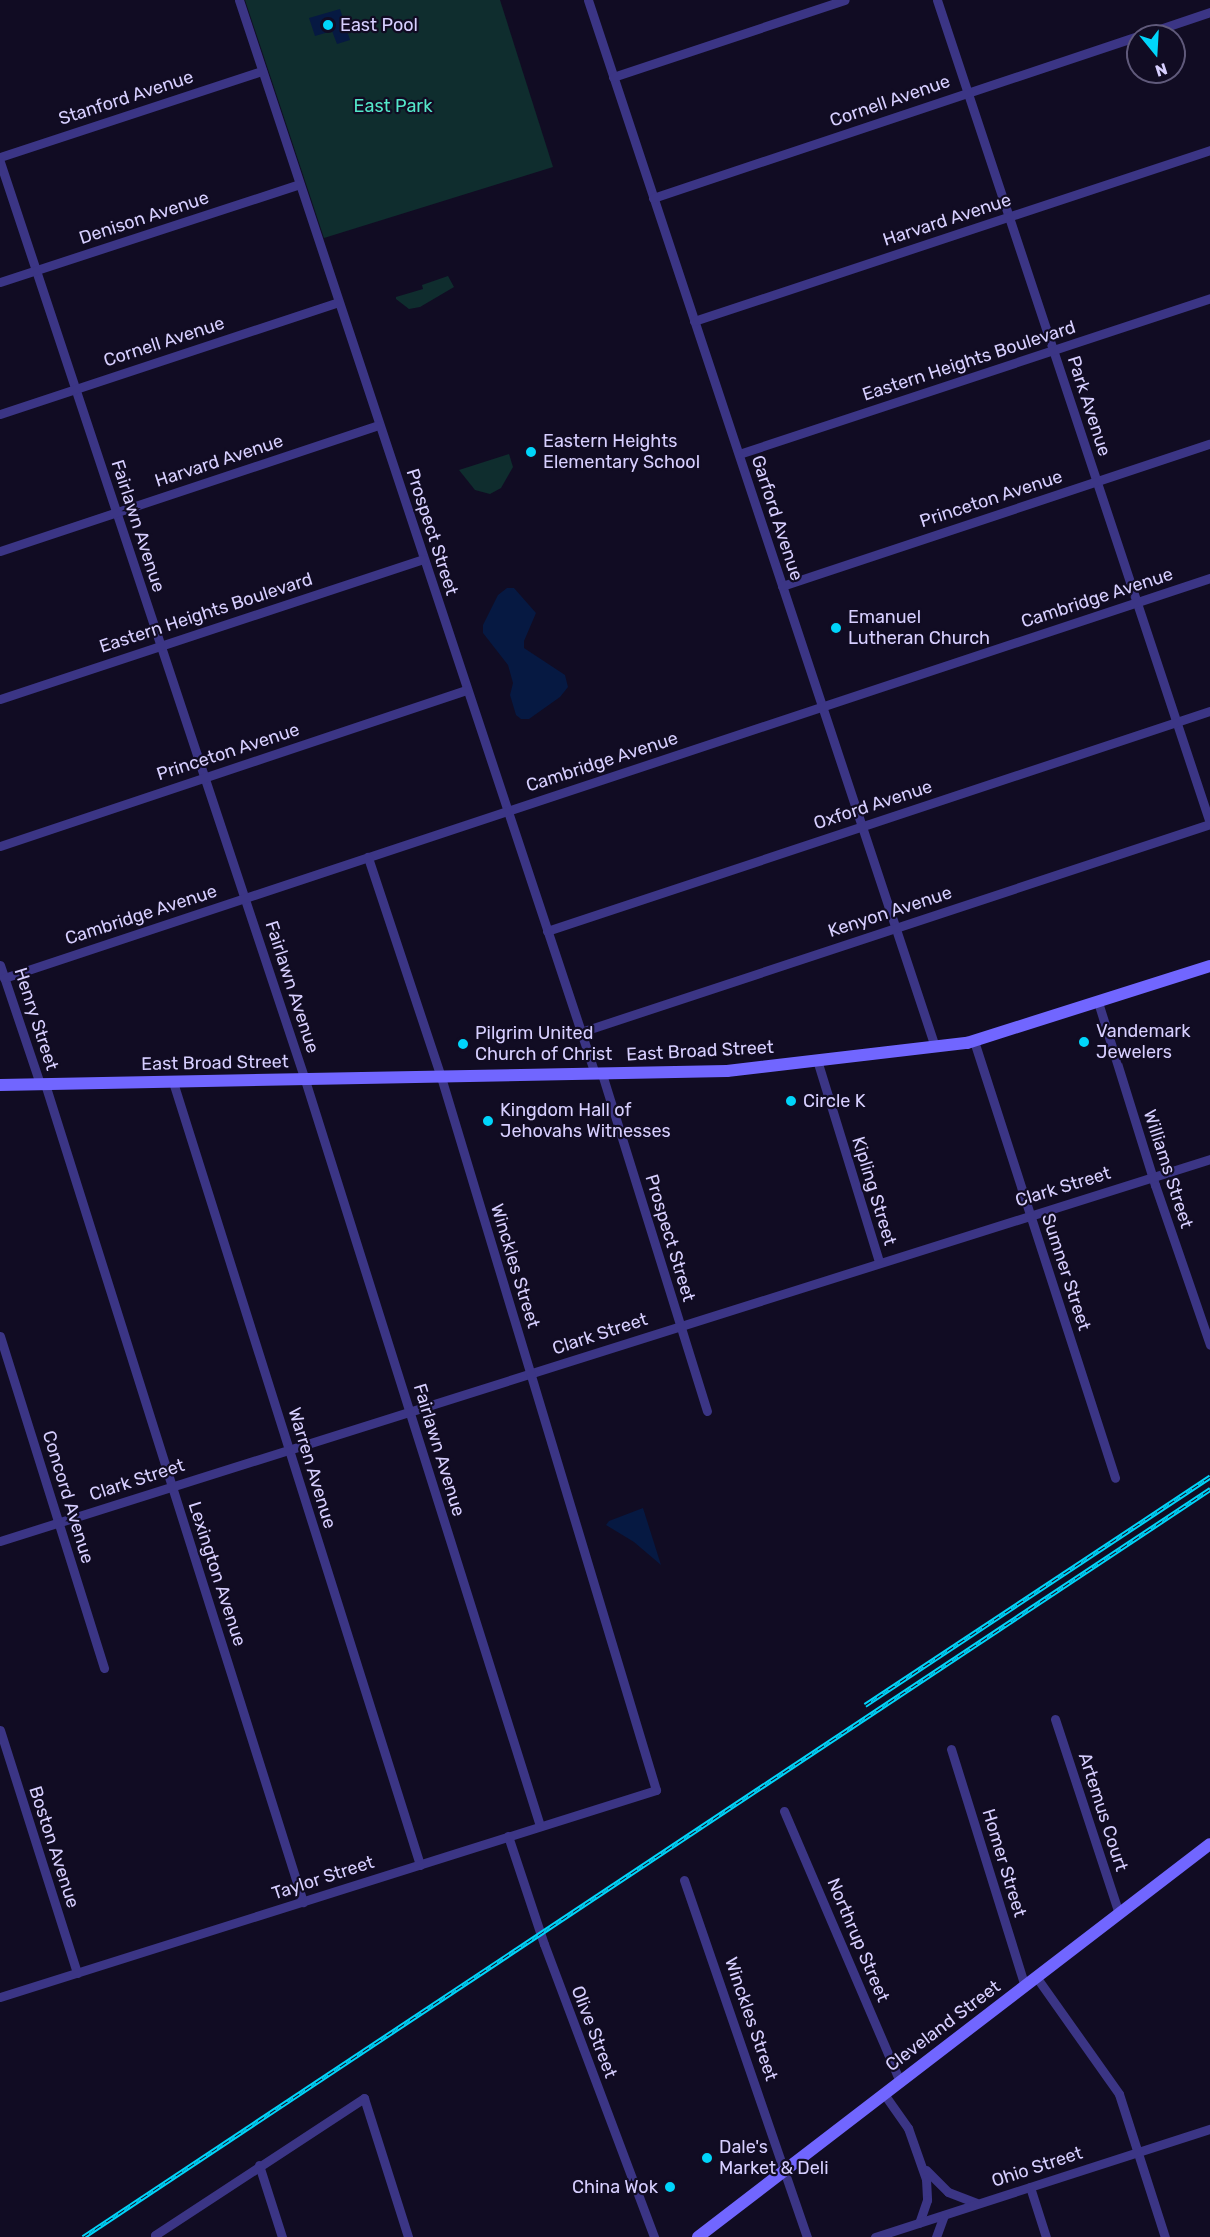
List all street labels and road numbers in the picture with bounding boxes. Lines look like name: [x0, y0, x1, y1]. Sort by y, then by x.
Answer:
street label: Stanford Avenue: [56, 66, 196, 130]
street label: Cornell Avenue: [827, 70, 953, 132]
street label: Denison Avenue: [76, 187, 212, 249]
street label: Harvard Avenue: [880, 189, 1014, 251]
street label: Cornell Avenue: [101, 312, 227, 372]
street label: Eastern Heights Boulevard: [860, 316, 1078, 406]
street label: Park Avenue: [1063, 353, 1115, 459]
street label: Harvard Avenue: [152, 430, 286, 492]
street label: Garford Avenue: [746, 452, 808, 584]
street label: Fairlawn Avenue: [106, 457, 170, 595]
street label: Prospect Street: [401, 466, 463, 598]
street label: Princeton Avenue: [917, 466, 1065, 532]
street label: Cambridge Avenue: [1018, 563, 1176, 633]
street label: Eastern Heights Boulevard: [97, 568, 315, 658]
street label: Princeton Avenue: [154, 719, 302, 785]
street label: Cambridge Avenue: [523, 727, 681, 797]
street label: Oxford Avenue: [811, 776, 935, 834]
street label: Cambridge Avenue: [62, 880, 220, 950]
street label: Kenyon Avenue: [825, 882, 955, 942]
street label: Fairlawn Avenue: [260, 918, 324, 1056]
street label: Henry Street: [9, 965, 63, 1073]
street label: East Broad Street: [626, 1036, 774, 1066]
street label: East Broad Street: [141, 1051, 289, 1075]
street label: Williams Street: [1139, 1107, 1197, 1231]
street label: Kipling Street: [847, 1134, 901, 1248]
street label: Clark Street: [1013, 1162, 1113, 1212]
street label: Prospect Street: [640, 1172, 700, 1304]
street label: Winckles Street: [486, 1201, 544, 1331]
street label: Sumner Street: [1037, 1211, 1095, 1333]
street label: Clark Street: [550, 1308, 650, 1360]
street label: Fairlawn Avenue: [408, 1381, 470, 1519]
street label: Warren Avenue: [283, 1405, 341, 1531]
street label: Concord Avenue: [37, 1428, 99, 1566]
street label: Clark Street: [87, 1454, 187, 1506]
street label: Lexington Avenue: [183, 1499, 251, 1649]
street label: Artemus Court: [1074, 1750, 1132, 1874]
street label: Boston Avenue: [24, 1783, 84, 1911]
street label: Homer Street: [977, 1806, 1031, 1920]
street label: Taylor Street: [269, 1851, 377, 1905]
street label: Northrup Street: [822, 1875, 894, 2005]
street label: Winckles Street: [720, 1955, 782, 2083]
street label: Cleveland Street: [881, 1976, 1005, 2076]
street label: Olive Street: [567, 1983, 621, 2081]
street label: Ohio Street: [989, 2142, 1085, 2192]

